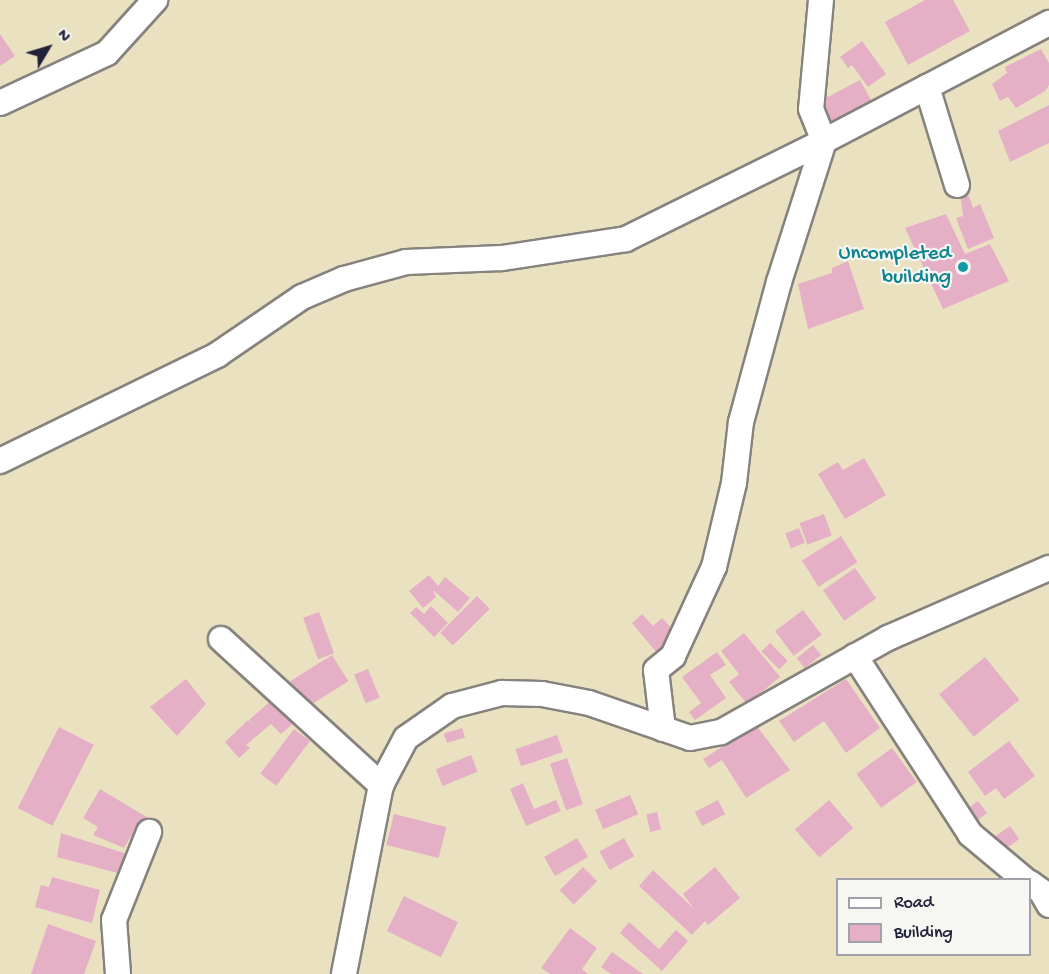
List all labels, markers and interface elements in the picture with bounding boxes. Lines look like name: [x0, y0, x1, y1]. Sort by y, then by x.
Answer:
north arrow: [18, 18, 78, 78]
text: N: [52, 27, 73, 47]
place label: Uncompleted building: [838, 242, 951, 292]
marker: Uncompleted building: [956, 260, 970, 274]
legend: [836, 878, 1031, 956]
text: Road: [894, 893, 933, 914]
text: Building: [894, 923, 953, 944]

